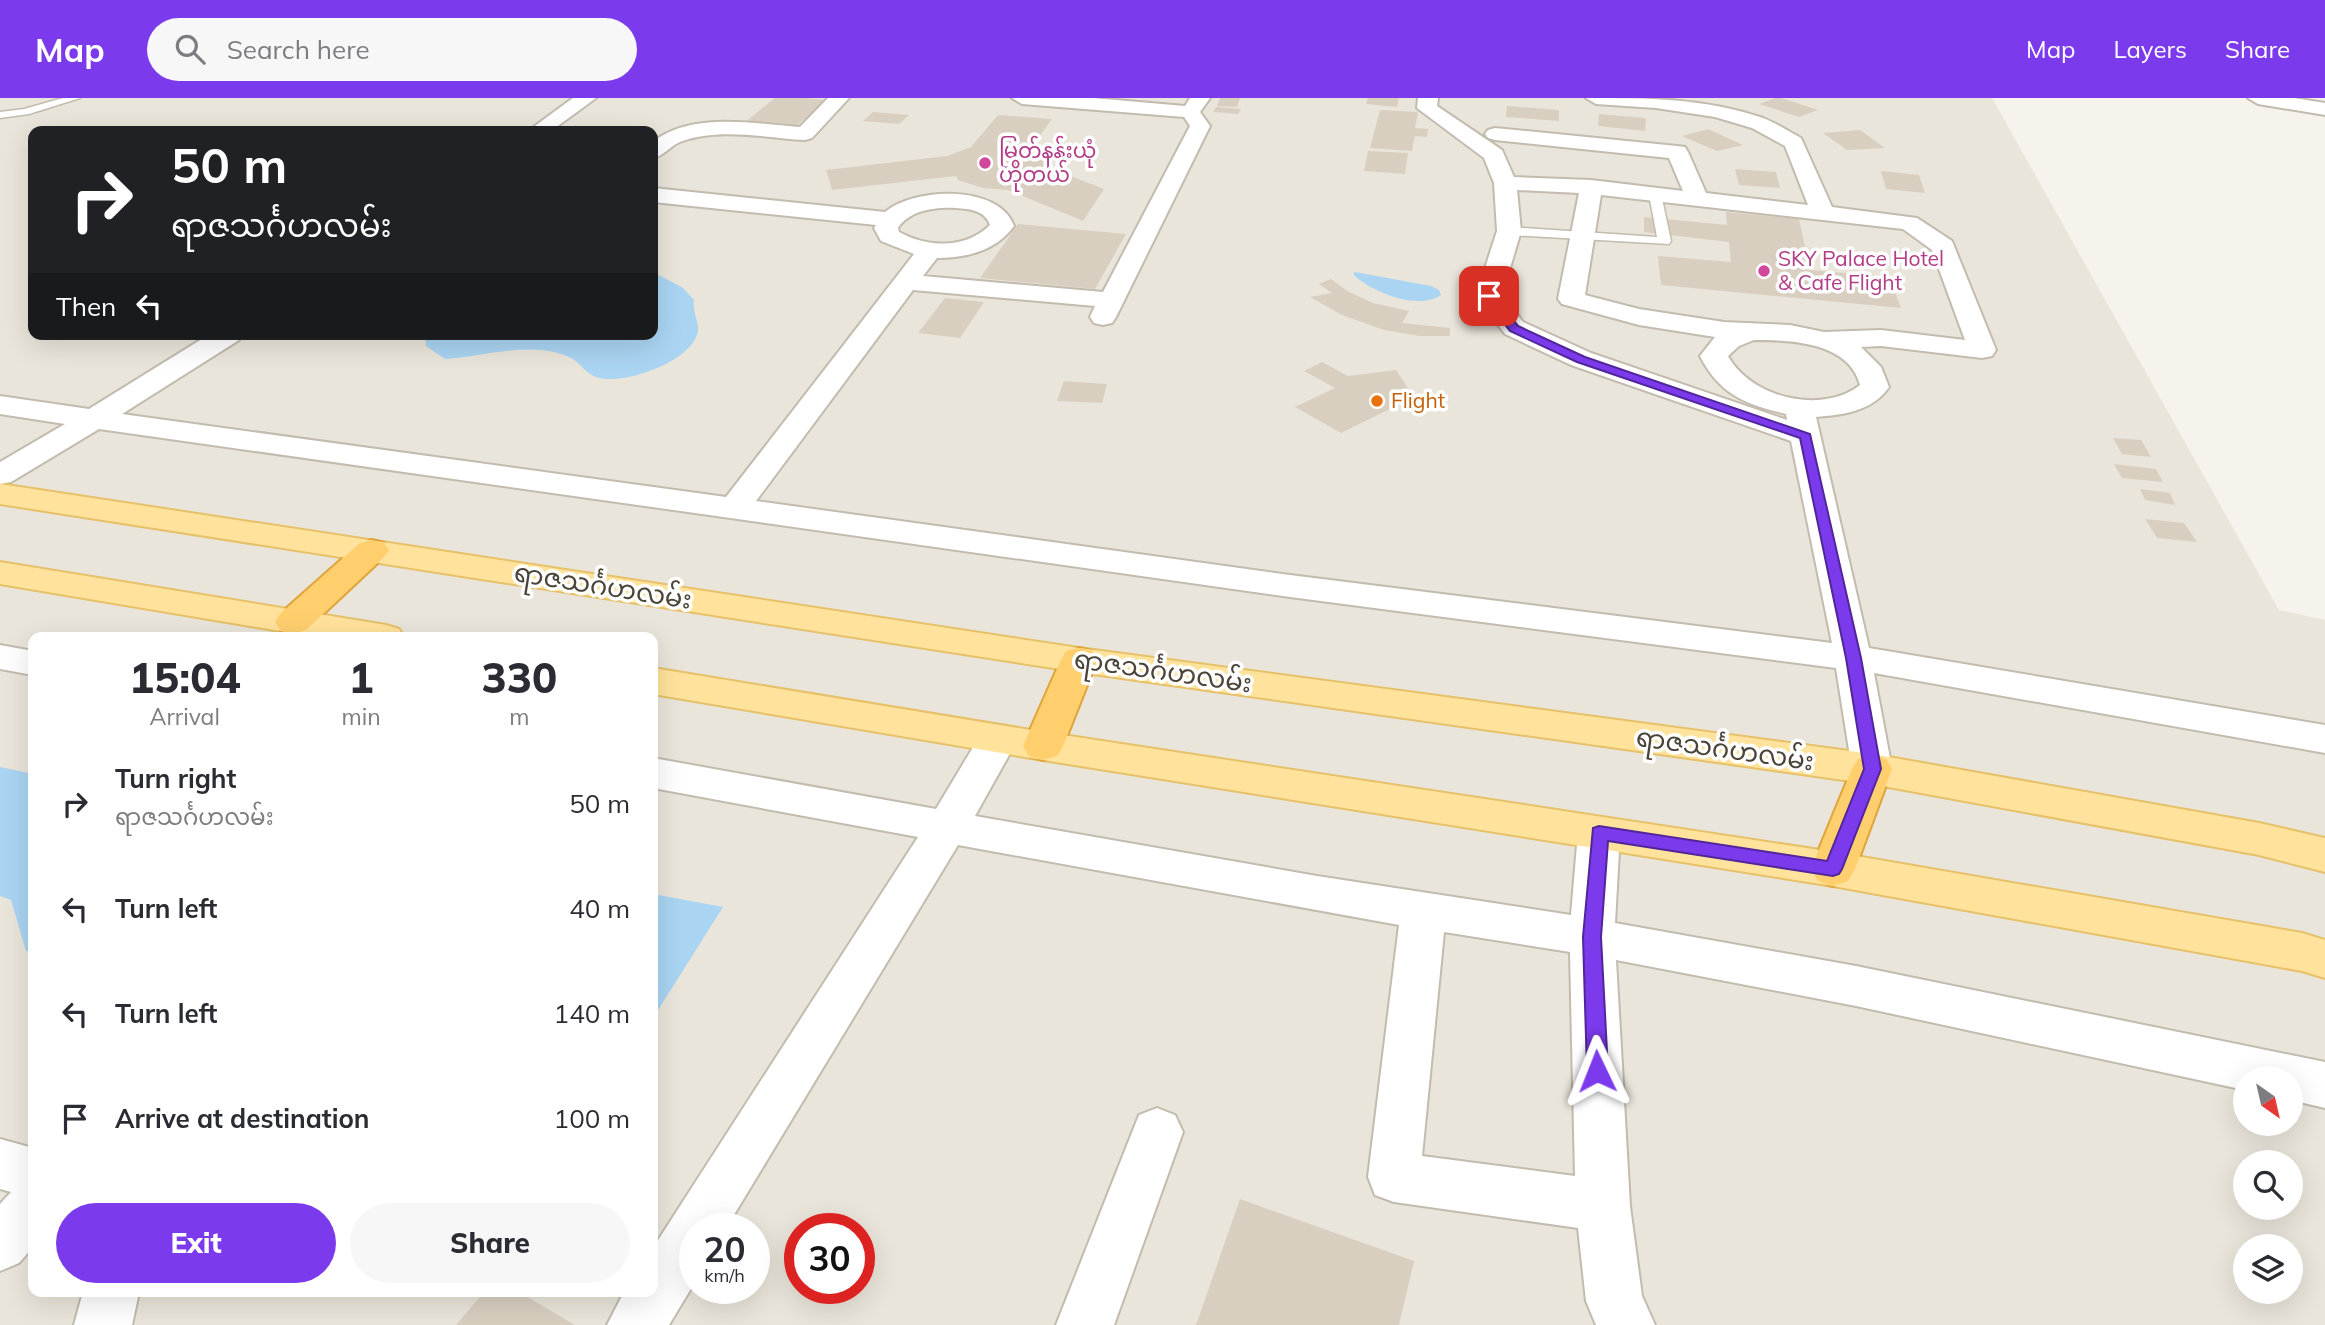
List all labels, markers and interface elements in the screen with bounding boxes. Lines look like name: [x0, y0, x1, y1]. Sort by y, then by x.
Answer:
search box: [147, 18, 637, 81]
text: Map: [35, 29, 105, 70]
icon: search: [171, 30, 209, 68]
text: Search here: [227, 33, 370, 66]
text: Map: [2026, 34, 2075, 64]
text: Layers: [2113, 34, 2187, 64]
text: Share: [2225, 34, 2290, 64]
text: 50 m: [171, 134, 287, 195]
place label: မြတ်နန်းယုံ ဟိုတယ်: [999, 135, 1096, 192]
icon: right: [56, 154, 147, 245]
marker: မြတ်နန်းယုံ ဟိုတယ်: [977, 155, 993, 171]
text: ရာဇသင်္ဂဟလမ်း: [171, 205, 392, 245]
place label: SKY Palace Hotel & Cafe Flight: [1778, 245, 1944, 295]
marker: SKY Palace Hotel & Cafe Flight: [1756, 263, 1772, 279]
pin: [1459, 266, 1519, 326]
icon: arrive: [1470, 277, 1508, 315]
icon: left: [130, 287, 168, 325]
text: Then: [56, 290, 116, 323]
place label: Flight: [1391, 387, 1445, 413]
marker: Flight: [1369, 393, 1385, 409]
street label: ရာဇသင်္ဂဟလမ်း: [511, 555, 694, 621]
street label: ရာဇသင်္ဂဟလမ်း: [1071, 642, 1254, 704]
text: 15:04: [129, 651, 241, 704]
text: 1: [348, 651, 374, 704]
text: 330: [482, 651, 557, 704]
text: Arrival: [150, 702, 220, 731]
text: min: [341, 702, 381, 731]
text: m: [509, 702, 529, 731]
street label: ရာဇသင်္ဂဟလမ်း: [1633, 720, 1816, 782]
text: Turn right: [115, 762, 236, 795]
icon: right: [56, 785, 94, 823]
text: 50 m: [569, 787, 630, 820]
text: ရာဇသင်္ဂဟလမ်း: [115, 802, 274, 831]
icon: left: [56, 890, 94, 928]
text: Turn left: [115, 892, 217, 925]
text: 40 m: [569, 892, 630, 925]
icon: left: [56, 995, 94, 1033]
text: Turn left: [115, 997, 217, 1030]
text: 140 m: [554, 997, 630, 1030]
position arrow: [1560, 1034, 1634, 1108]
north arrow: [2233, 1066, 2303, 1136]
map controls: [2233, 1066, 2303, 1304]
icon: arrive: [56, 1100, 94, 1138]
text: Arrive at destination: [115, 1102, 370, 1135]
text: 100 m: [554, 1102, 630, 1135]
button: search: [2233, 1150, 2303, 1220]
button: Exit: [56, 1203, 336, 1283]
button: Share: [350, 1203, 630, 1283]
speed limit sign: 30: [784, 1213, 875, 1304]
text: 20: [703, 1227, 746, 1271]
button: layers: [2233, 1234, 2303, 1304]
text: km/h: [704, 1264, 745, 1287]

